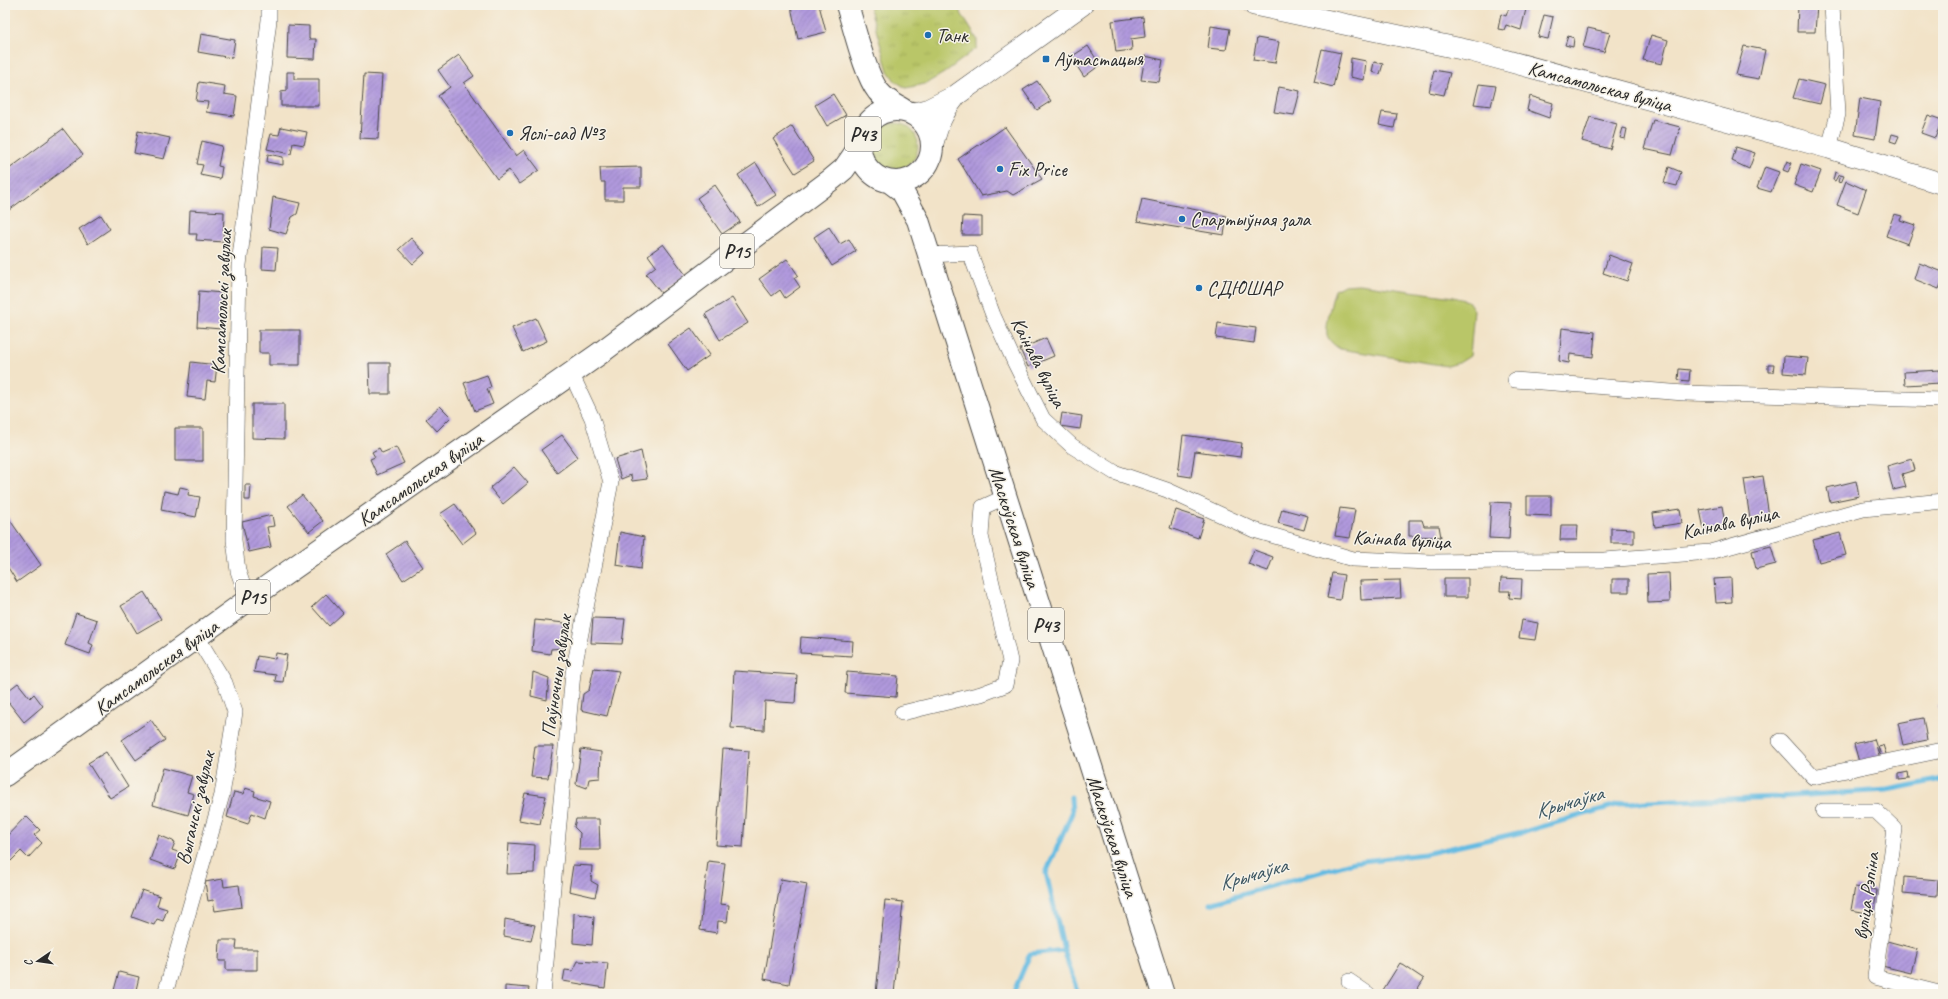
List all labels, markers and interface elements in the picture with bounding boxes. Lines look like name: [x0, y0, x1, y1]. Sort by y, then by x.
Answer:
place label: Танк: [936, 23, 969, 48]
marker: Танк: [923, 30, 933, 40]
place label: Аўтастацыя: [1054, 47, 1144, 72]
marker: Аўтастацыя: [1041, 54, 1051, 64]
street label: Камсамольская вуліца: [1525, 55, 1675, 118]
road number: Р43: [845, 117, 881, 151]
place label: Яслі-сад №3: [518, 121, 607, 146]
marker: Яслі-сад №3: [505, 128, 515, 138]
place label: Fix Price: [1008, 157, 1068, 182]
marker: Fix Price: [995, 164, 1005, 174]
place label: Спартыўная зала: [1190, 207, 1311, 232]
marker: Спартыўная зала: [1177, 214, 1187, 224]
street label: Камсамольскі завулак: [205, 227, 239, 375]
road number: Р15: [720, 234, 754, 268]
place label: СДЮШАР: [1207, 276, 1284, 301]
marker: СДЮШАР: [1194, 283, 1204, 293]
street label: Каінава вуліца: [1005, 313, 1073, 413]
street label: Камсамольская вуліца: [353, 426, 489, 532]
street label: Маскоўская вуліца: [983, 463, 1046, 593]
street label: Каінава вуліца: [1680, 500, 1782, 545]
street label: Каінава вуліца: [1352, 524, 1453, 555]
road number: Р15: [236, 580, 270, 614]
road number: Р43: [1028, 608, 1064, 642]
street label: Паўночны завулак: [536, 612, 579, 739]
street label: Камсамольская вуліца: [89, 613, 224, 721]
street label: Выганскі завулак: [170, 748, 222, 867]
street label: Маскоўская вуліца: [1081, 772, 1144, 902]
water label: Крычаўка: [1532, 779, 1608, 824]
street label: вуліца Рэпіна: [1848, 849, 1885, 941]
water label: Крычаўка: [1216, 851, 1292, 896]
north arrow: [18, 941, 58, 981]
text: С: [20, 957, 36, 967]

